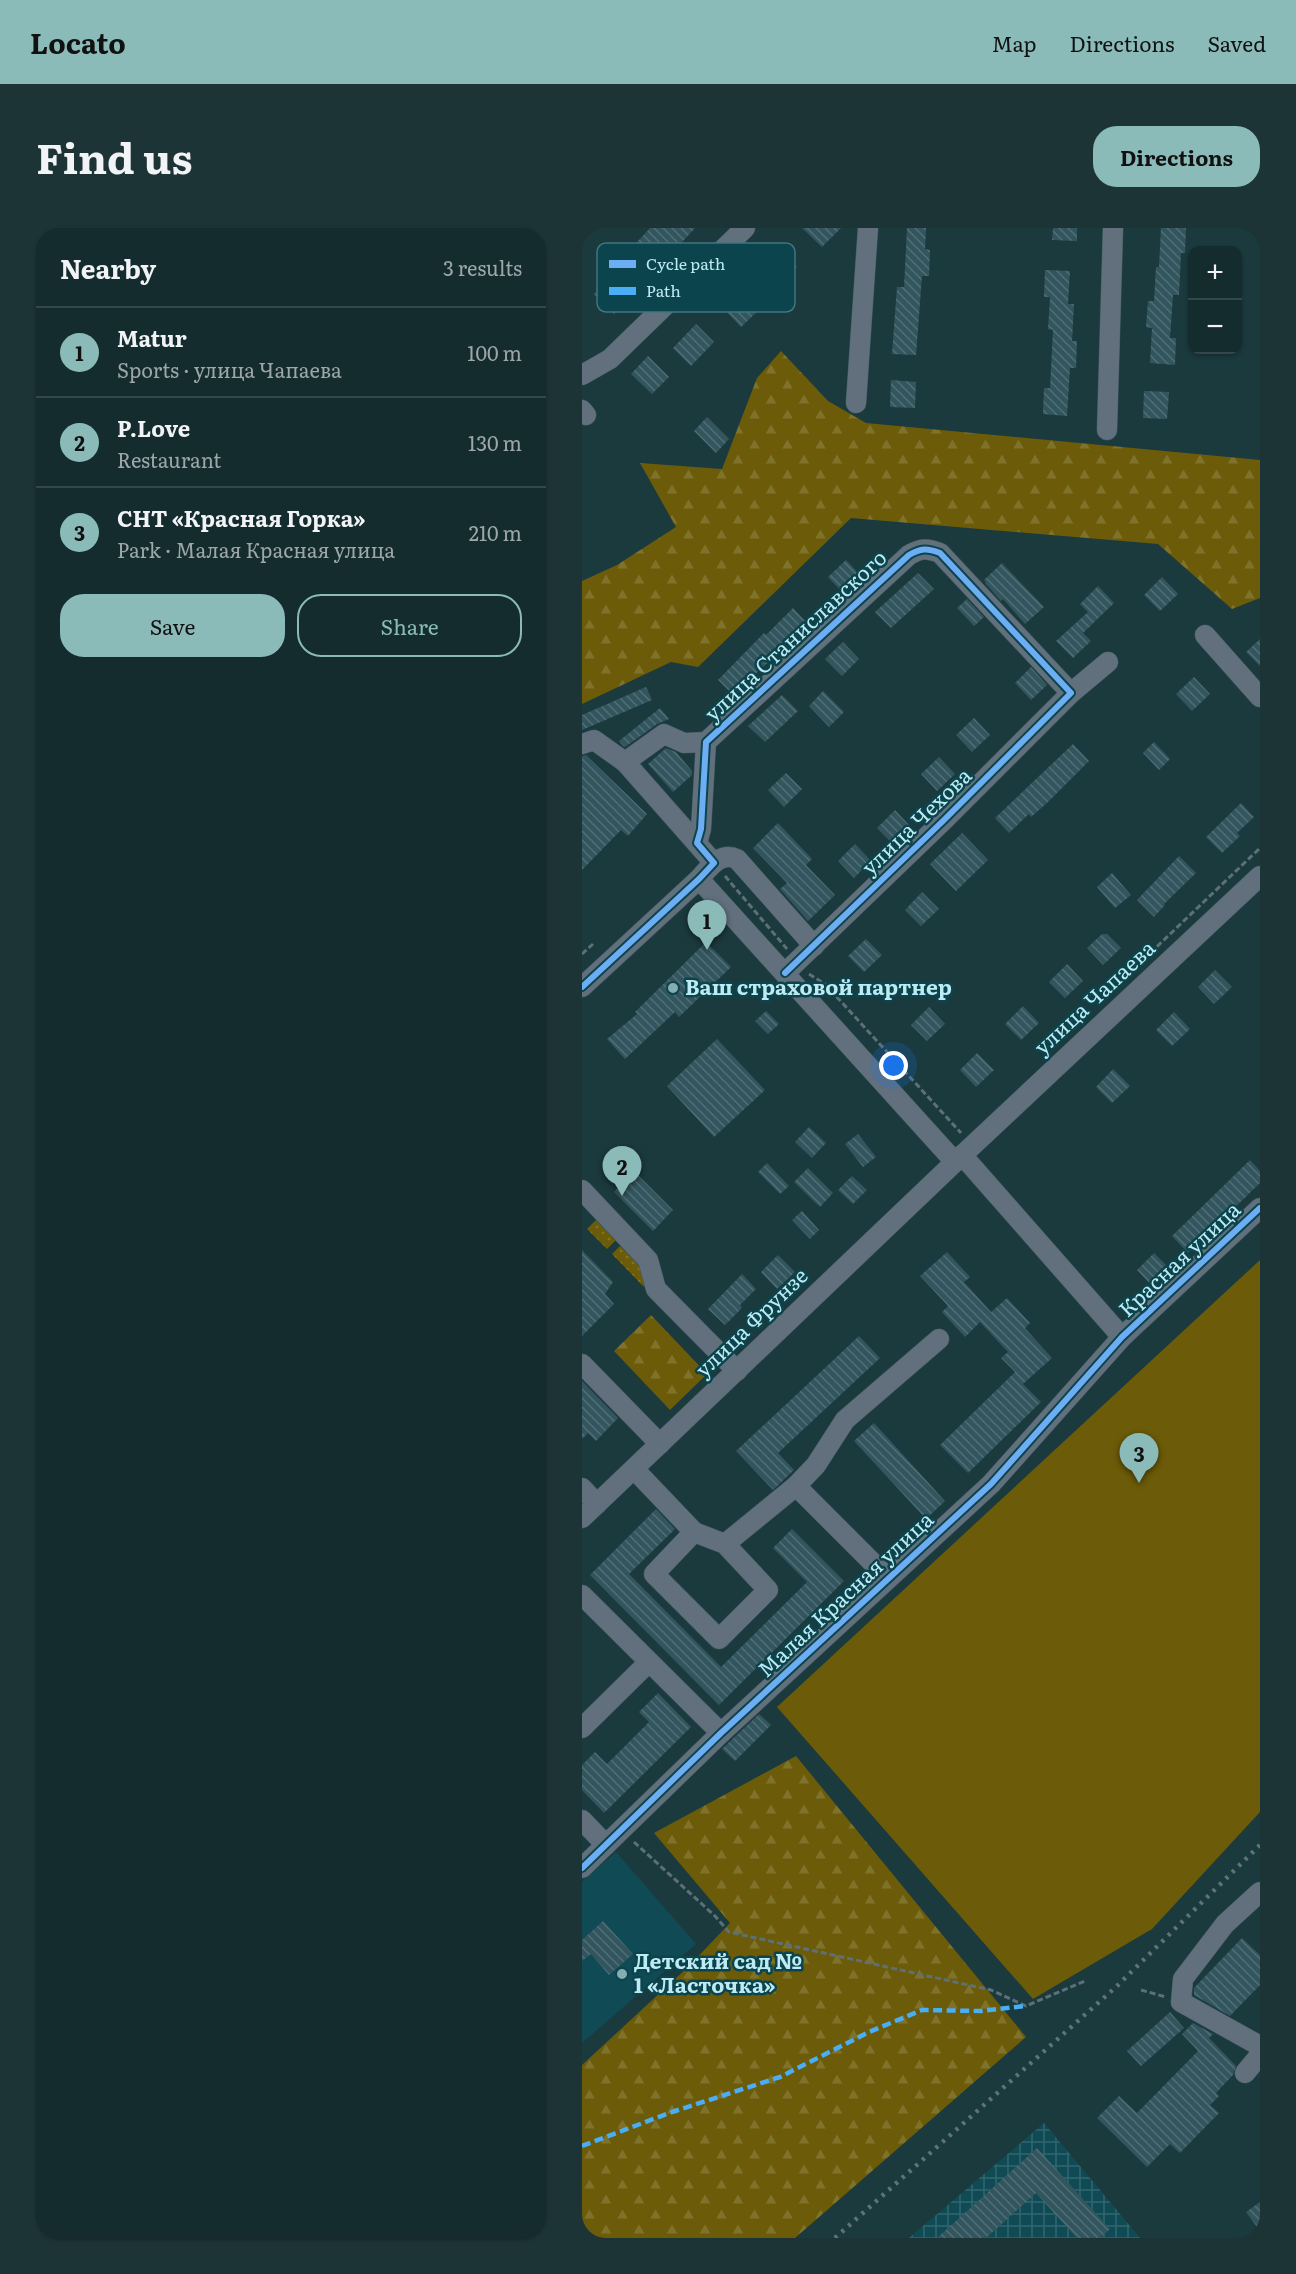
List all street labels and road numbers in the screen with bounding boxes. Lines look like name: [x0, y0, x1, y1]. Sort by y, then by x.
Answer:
street label: улица Станиславского: [696, 541, 892, 727]
street label: улица Чехова: [853, 759, 978, 881]
street label: улица Чапаева: [1026, 931, 1161, 1061]
street label: Красная улица: [1110, 1193, 1247, 1323]
street label: улица Фрунзе: [687, 1259, 814, 1383]
street label: Малая Красная улица: [749, 1503, 940, 1683]

